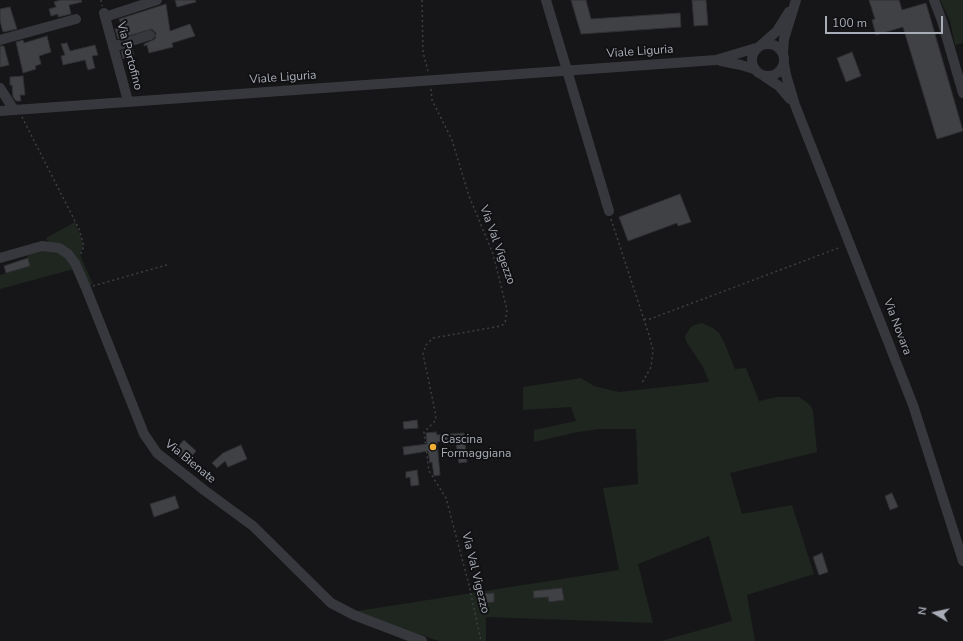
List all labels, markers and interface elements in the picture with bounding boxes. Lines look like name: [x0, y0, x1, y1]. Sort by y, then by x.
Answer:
scale bar: [827, 8, 945, 34]
text: 100 m: [832, 15, 867, 31]
street label: Via Portofino: [113, 20, 145, 92]
street label: Viale Liguria: [606, 42, 674, 62]
street label: Viale Liguria: [249, 68, 317, 88]
street label: Via Val Vigezzo: [476, 203, 518, 287]
street label: Via Novara: [880, 297, 914, 357]
place label: Cascina Formaggiana: [441, 433, 511, 461]
street label: Via Bienate: [162, 437, 218, 487]
marker: Cascina Formaggiana: [428, 442, 438, 452]
street label: Via Val Vigezzo: [458, 531, 492, 615]
north arrow: [915, 593, 955, 633]
text: N: [915, 606, 931, 616]

